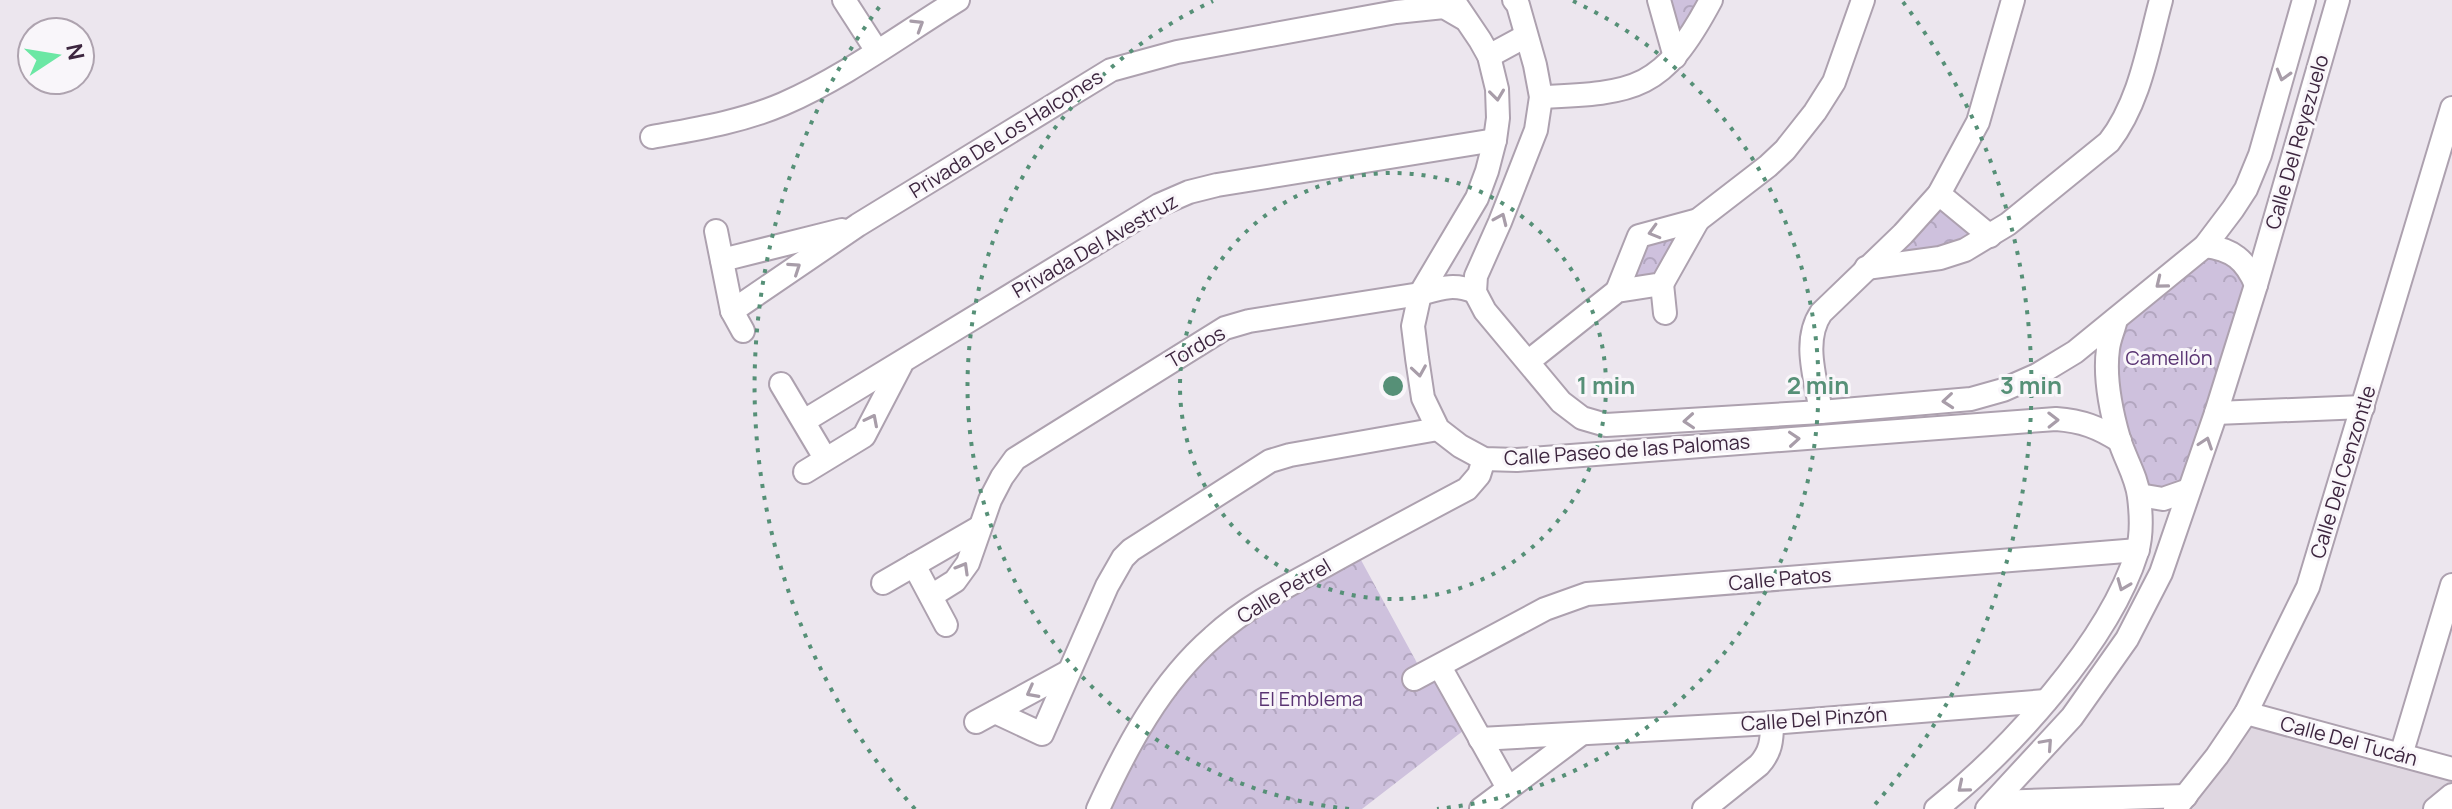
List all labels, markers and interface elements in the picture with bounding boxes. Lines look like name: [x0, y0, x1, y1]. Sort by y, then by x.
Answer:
north arrow: [16, 16, 96, 96]
one-way arrow: [909, 20, 923, 35]
text: N: [59, 41, 92, 63]
street label: Calle Del Reyezuelo: [2259, 51, 2334, 233]
street label: Privada De Los Halcones: [904, 63, 1108, 204]
one-way arrow: [2276, 67, 2292, 81]
one-way arrow: [1488, 88, 1505, 101]
street label: Privada Del Avestruz: [1007, 187, 1182, 304]
one-way arrow: [1491, 213, 1507, 228]
one-way arrow: [1647, 223, 1661, 240]
one-way arrow: [787, 263, 801, 278]
one-way arrow: [2156, 273, 2170, 288]
street label: Tordos: [1162, 319, 1230, 374]
park label: Camellón: [2125, 344, 2213, 371]
one-way arrow: [1410, 364, 1427, 378]
text: 1 min: [1577, 368, 1635, 401]
text: 2 min: [1787, 368, 1849, 401]
text: 3 min: [2000, 368, 2062, 401]
centre of rings: [1379, 372, 1407, 400]
street label: Calle Del Cenzontle: [2303, 382, 2382, 562]
one-way arrow: [1941, 392, 1954, 409]
one-way arrow: [2047, 411, 2060, 429]
one-way arrow: [1682, 412, 1695, 429]
one-way arrow: [863, 413, 878, 428]
street label: Calle Paseo de las Palomas: [1503, 427, 1751, 472]
one-way arrow: [1788, 431, 1801, 448]
one-way arrow: [2196, 437, 2212, 451]
street label: Calle Petrel: [1232, 552, 1336, 629]
street label: Calle Patos: [1727, 561, 1832, 596]
one-way arrow: [953, 562, 969, 577]
one-way arrow: [2117, 577, 2133, 591]
one-way arrow: [1026, 682, 1041, 698]
park label: El Emblema: [1259, 685, 1363, 712]
street label: Calle Del Pinzón: [1740, 700, 1888, 737]
street label: Calle Del Tucán: [2278, 709, 2421, 772]
one-way arrow: [2037, 739, 2052, 754]
one-way arrow: [1957, 777, 1972, 792]

